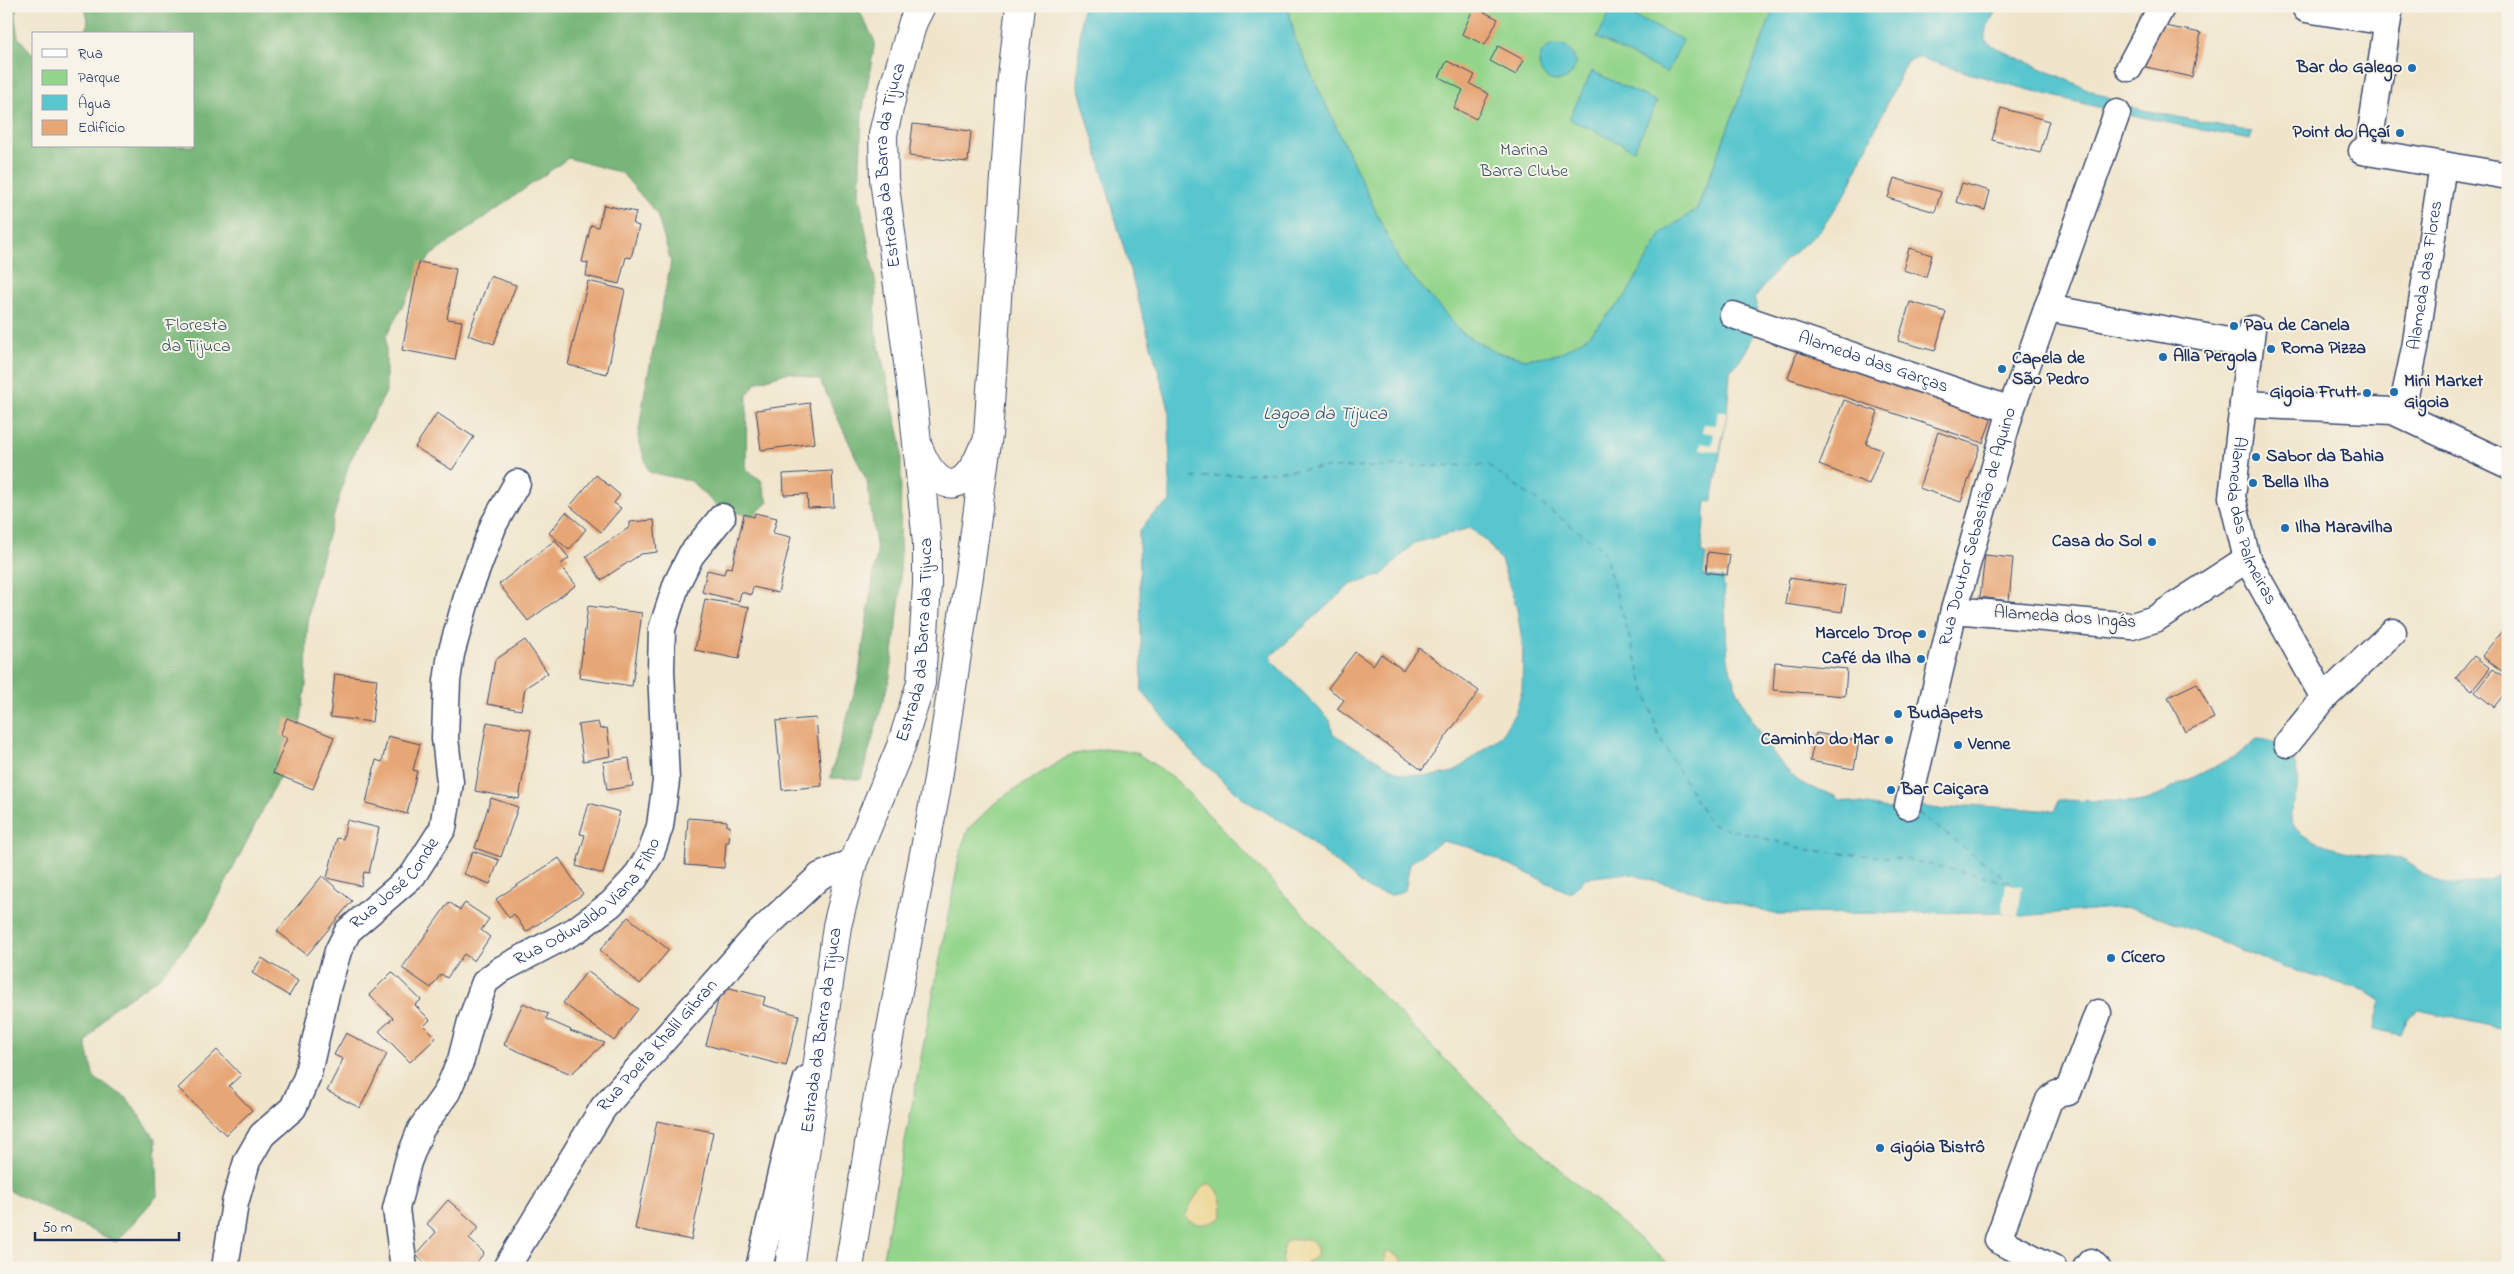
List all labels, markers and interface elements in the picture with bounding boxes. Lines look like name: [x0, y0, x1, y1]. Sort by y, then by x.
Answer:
legend: [32, 32, 195, 148]
text: Rua: [78, 43, 103, 65]
place label: Bar do Galego: [2296, 55, 2402, 82]
street label: Estrada da Barra da Tijuca: [870, 60, 913, 269]
marker: Bar do Galego: [2406, 62, 2418, 74]
text: Parque: [78, 67, 120, 89]
text: Água: [78, 93, 111, 116]
text: Edifício: [78, 117, 125, 139]
place label: Point do Açaí: [2293, 120, 2391, 146]
marker: Point do Açaí: [2394, 127, 2406, 139]
park label: Marina Barra Clube: [1479, 138, 1569, 185]
street label: Alameda das Flores: [2402, 199, 2450, 352]
park label: Floresta da Tijuca: [161, 313, 231, 360]
place label: Pau de Canela: [2244, 313, 2350, 339]
marker: Pau de Canela: [2228, 320, 2240, 332]
street label: Alameda das Garças: [1794, 325, 1952, 401]
place label: Roma Pizza: [2281, 336, 2366, 362]
marker: Roma Pizza: [2265, 343, 2277, 355]
place label: Alla Pergola: [2173, 344, 2257, 371]
place label: Capela de São Pedro: [2012, 346, 2089, 393]
marker: Alla Pergola: [2157, 351, 2169, 363]
marker: Capela de São Pedro: [1996, 363, 2008, 375]
place label: Mini Market Gigoia: [2404, 369, 2484, 417]
place label: Gigoia Frutt: [2269, 380, 2358, 407]
marker: Mini Market Gigoia: [2388, 386, 2400, 398]
marker: Gigoia Frutt: [2361, 387, 2373, 399]
water label: Lagoa da Tijuca: [1263, 401, 1388, 429]
street label: Rua Doutor Sebastião de Aquino: [1933, 405, 2024, 648]
street label: Alameda das Palmeiras: [2219, 435, 2283, 610]
place label: Sabor da Bahia: [2266, 444, 2384, 470]
marker: Sabor da Bahia: [2250, 451, 2262, 463]
place label: Bella Ilha: [2262, 470, 2329, 496]
marker: Bella Ilha: [2247, 477, 2259, 489]
place label: Ilha Maravilha: [2295, 515, 2393, 541]
marker: Ilha Maravilha: [2279, 522, 2291, 534]
place label: Casa do Sol: [2052, 529, 2142, 555]
street label: Estrada da Barra da Tijuca: [890, 536, 940, 746]
marker: Casa do Sol: [2146, 536, 2158, 548]
street label: Alameda dos Ingás: [1993, 600, 2137, 637]
place label: Marcelo Drop: [1815, 621, 1912, 647]
marker: Marcelo Drop: [1916, 628, 1928, 640]
place label: Café da Ilha: [1822, 646, 1911, 672]
marker: Café da Ilha: [1915, 653, 1927, 665]
place label: Budapets: [1907, 701, 1983, 727]
marker: Budapets: [1892, 708, 1904, 720]
place label: Caminho do Mar: [1761, 727, 1879, 753]
place label: Venne: [1967, 732, 2011, 758]
marker: Caminho do Mar: [1883, 734, 1895, 746]
marker: Venne: [1952, 739, 1964, 751]
place label: Bar Caiçara: [1900, 777, 1989, 803]
marker: Bar Caiçara: [1885, 784, 1897, 796]
street label: Rua José Conde: [345, 832, 447, 936]
street label: Rua Oduvaldo Viana Filho: [510, 835, 668, 973]
street label: Estrada da Barra da Tijuca: [795, 926, 850, 1135]
place label: Cícero: [2121, 945, 2165, 971]
marker: Cícero: [2105, 952, 2117, 964]
street label: Rua Poeta Khalil Gibran: [592, 974, 725, 1118]
place label: Gigóia Bistrô: [1890, 1135, 1985, 1162]
marker: Gigóia Bistrô: [1874, 1142, 1886, 1154]
scale bar: [35, 1209, 179, 1241]
text: 50 m: [42, 1217, 73, 1239]

